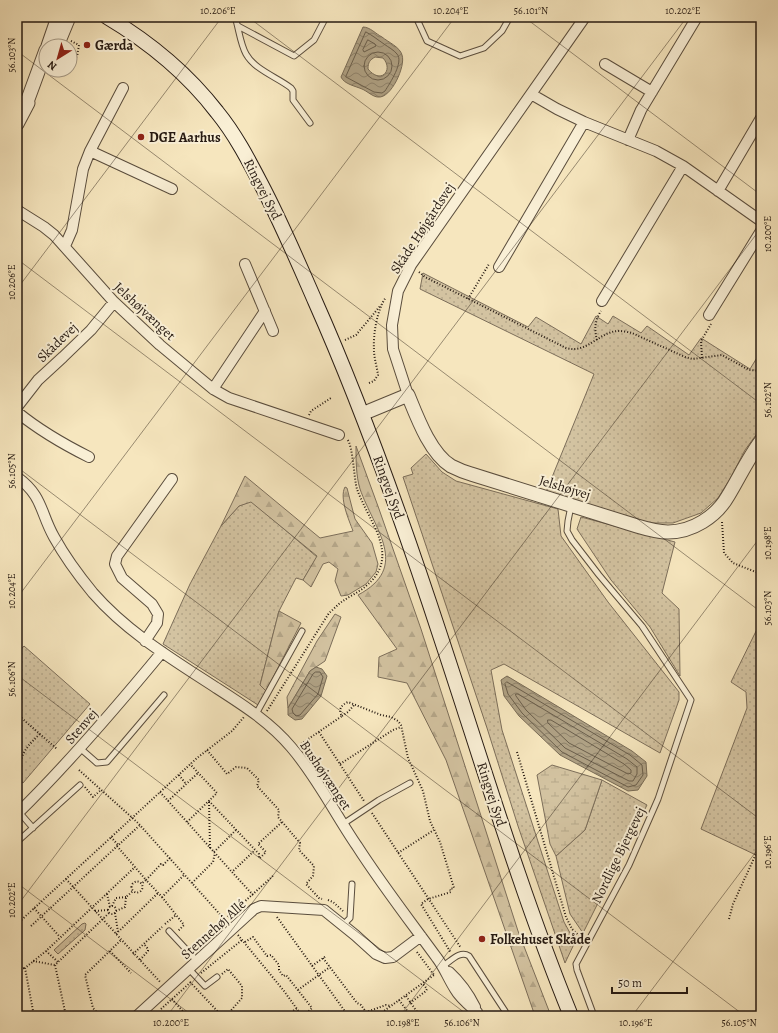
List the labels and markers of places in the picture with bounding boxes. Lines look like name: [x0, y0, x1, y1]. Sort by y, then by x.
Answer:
place label: Gærda: [95, 36, 134, 55]
marker: Gærda: [82, 40, 92, 50]
place label: DGE Aarhus: [149, 128, 221, 147]
marker: DGE Aarhus: [136, 132, 146, 142]
place label: Folkehuset Skåde: [490, 930, 591, 949]
marker: Folkehuset Skåde: [477, 934, 487, 944]

